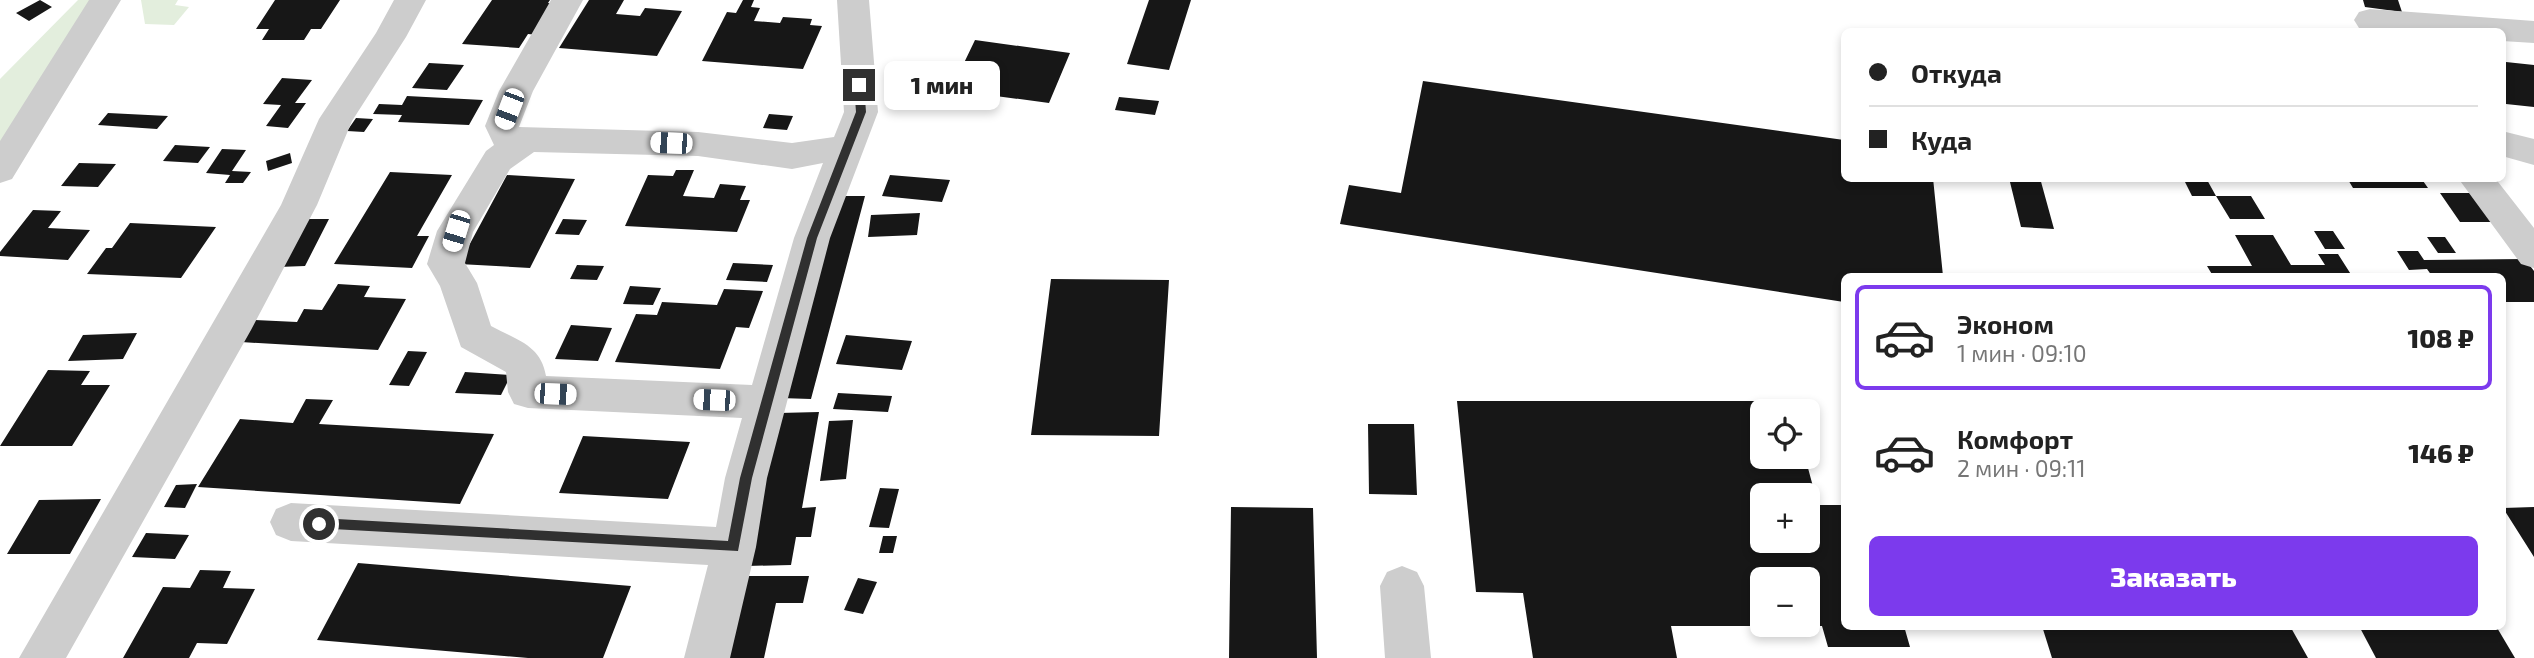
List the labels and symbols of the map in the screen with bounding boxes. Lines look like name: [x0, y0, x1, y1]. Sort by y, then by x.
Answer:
callout: 1 мин: [884, 60, 999, 110]
route end: [843, 69, 875, 101]
car: [492, 86, 527, 132]
car: [650, 132, 693, 154]
car: [440, 208, 473, 254]
car: [534, 383, 577, 405]
car: [693, 389, 736, 411]
route start: [303, 508, 335, 540]

